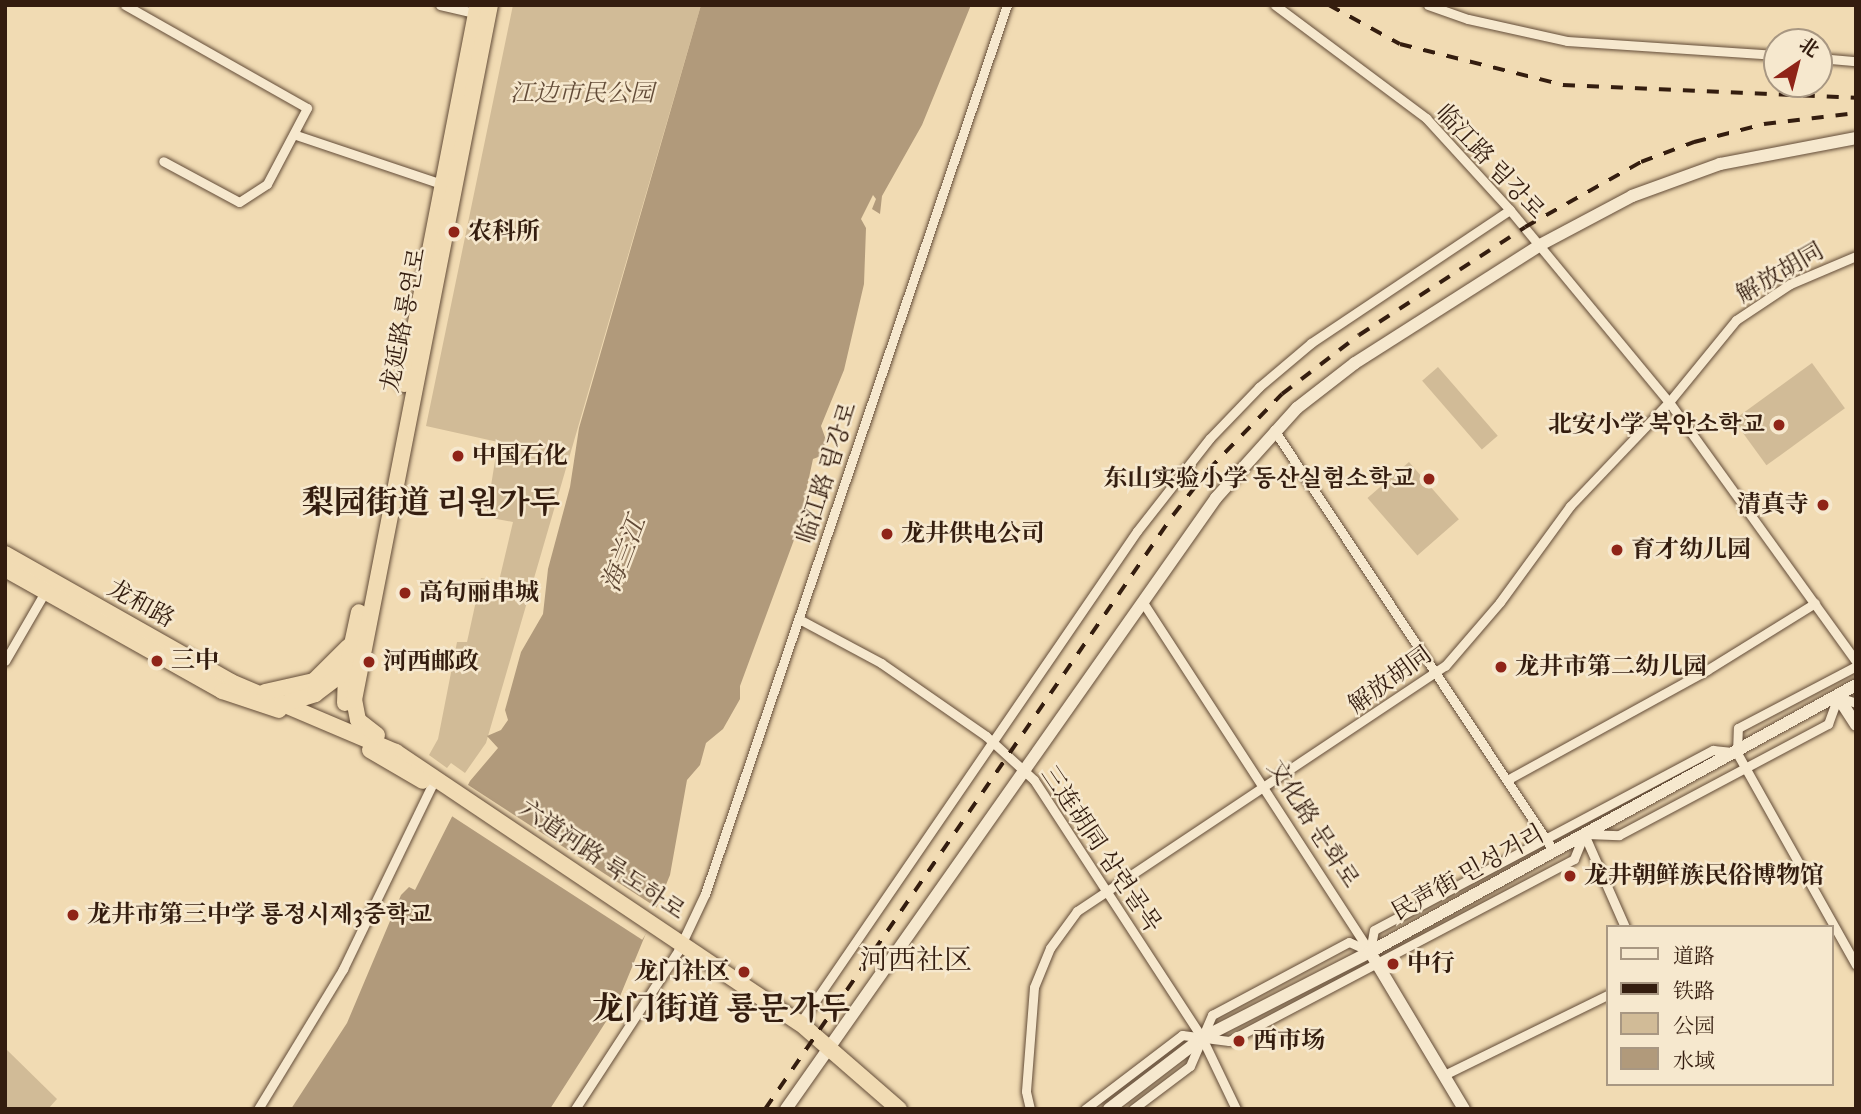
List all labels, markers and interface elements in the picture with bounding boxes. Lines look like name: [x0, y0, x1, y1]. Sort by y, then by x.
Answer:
north arrow: [1763, 28, 1833, 98]
text: 北: [1795, 33, 1823, 62]
park label: 江边市民公园: [510, 80, 654, 108]
street label: 临江路 림강로: [1429, 99, 1551, 225]
place label: 农科所: [468, 218, 540, 246]
marker: 农科所: [446, 224, 462, 240]
street label: 解放胡同: [1731, 237, 1829, 309]
street label: 龙延路 룡연로: [376, 245, 432, 395]
street label: 临江路 림강로: [791, 399, 863, 547]
place label: 北安小学 북안소학교: [1548, 411, 1765, 439]
marker: 北安小学 북안소학교: [1771, 417, 1787, 433]
place label: 中国石化: [472, 442, 568, 470]
marker: 中国石化: [450, 448, 466, 464]
place label: 东山实验小学 동산실험소학교: [1104, 465, 1415, 493]
marker: 东山实验小学 동산실험소학교: [1421, 471, 1437, 487]
district label: 梨园街道 리원가두: [302, 484, 560, 522]
place label: 清真寺: [1737, 491, 1809, 519]
marker: 清真寺: [1815, 497, 1831, 513]
water label: 海兰江: [595, 512, 653, 596]
place label: 龙井供电公司: [901, 520, 1045, 548]
marker: 龙井供电公司: [879, 526, 895, 542]
place label: 育才幼儿园: [1631, 536, 1751, 564]
marker: 育才幼儿园: [1609, 542, 1625, 558]
street label: 龙和路: [103, 574, 179, 634]
place label: 高句丽串城: [419, 579, 539, 607]
marker: 高句丽串城: [397, 585, 413, 601]
street label: 解放胡同: [1343, 640, 1437, 720]
place label: 三中: [171, 647, 219, 675]
place label: 河西邮政: [383, 648, 479, 676]
marker: 三中: [149, 653, 165, 669]
place label: 龙井市第二幼儿园: [1515, 653, 1707, 681]
marker: 河西邮政: [361, 654, 377, 670]
marker: 龙井市第二幼儿园: [1493, 659, 1509, 675]
street label: 文化路 문화로: [1261, 755, 1365, 893]
street label: 三连胡同 삼련골목: [1035, 761, 1167, 937]
street label: 六道河路 륙도하로: [514, 794, 690, 926]
street label: 民声街 민성거리: [1387, 819, 1549, 927]
place label: 龙井朝鲜族民俗博物馆: [1584, 862, 1824, 890]
marker: 龙井朝鲜族民俗博物馆: [1562, 868, 1578, 884]
place label: 龙井市第三中学 룡정시제3중학교: [87, 901, 432, 929]
marker: 龙井市第三中学 룡정시제3중학교: [65, 907, 81, 923]
legend: [1605, 925, 1833, 1086]
district label: 河西社区: [860, 943, 972, 977]
text: 道路: [1673, 944, 1715, 968]
place label: 中行: [1407, 950, 1455, 978]
marker: 中行: [1385, 956, 1401, 972]
place label: 龙门社区: [634, 958, 730, 986]
marker: 龙门社区: [736, 964, 752, 980]
text: 铁路: [1673, 979, 1715, 1003]
district label: 龙门街道 룡문가두: [592, 990, 850, 1028]
text: 公园: [1673, 1014, 1715, 1038]
place label: 西市场: [1253, 1027, 1325, 1055]
marker: 西市场: [1231, 1033, 1247, 1049]
text: 水域: [1673, 1049, 1715, 1073]

